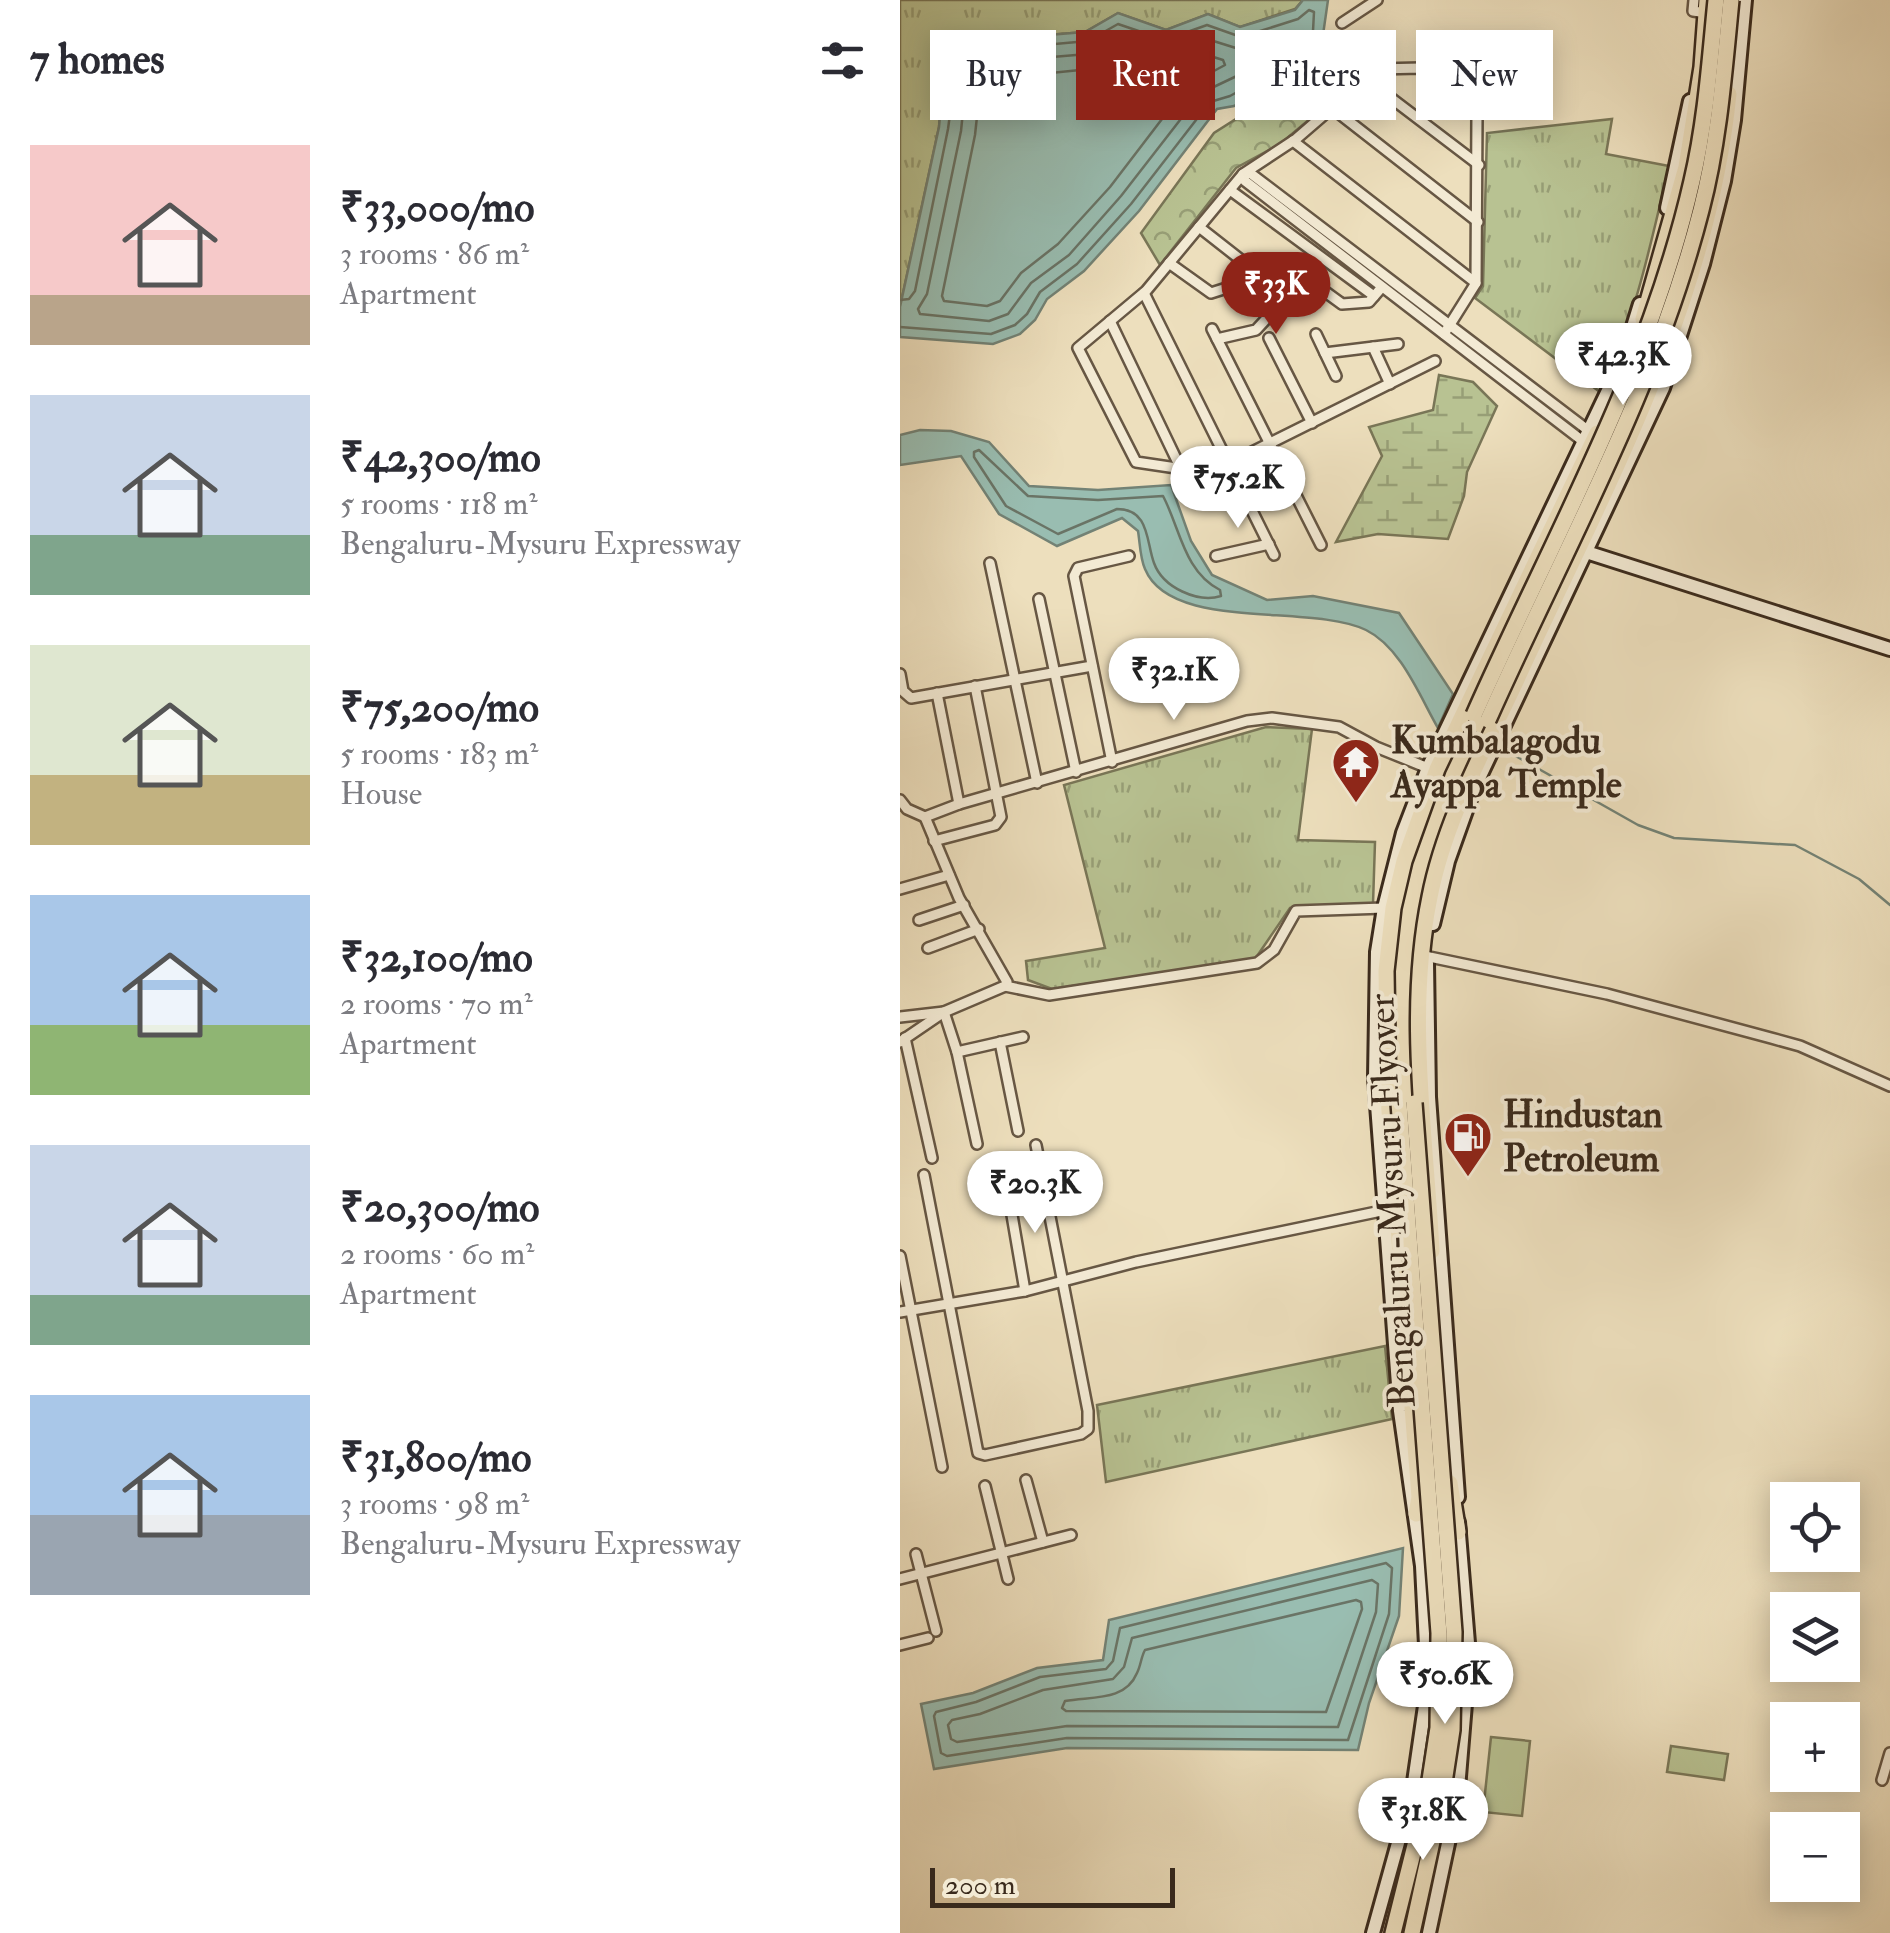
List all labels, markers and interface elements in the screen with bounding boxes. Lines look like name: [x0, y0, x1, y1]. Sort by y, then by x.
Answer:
chip: Buy: [930, 30, 1056, 120]
chip: Rent: [1076, 30, 1215, 120]
chip: Filters: [1235, 30, 1396, 120]
chip: New: [1416, 30, 1553, 120]
icon: filters: [815, 33, 870, 88]
text: 7 homes: [30, 34, 165, 86]
text: ₹33,000/mo: [340, 182, 534, 234]
icon: home: [110, 185, 230, 305]
text: 3 rooms · 86 m²: [340, 234, 529, 274]
pin: ₹33K: [1217, 252, 1335, 337]
text: ₹33K: [1243, 264, 1309, 304]
text: Apartment: [340, 274, 477, 314]
pin: ₹42.3K: [1542, 323, 1704, 408]
text: ₹42.3K: [1577, 335, 1669, 375]
text: ₹42,300/mo: [340, 432, 541, 484]
icon: home: [110, 435, 230, 555]
pin: ₹75.2K: [1157, 446, 1319, 531]
text: ₹75.2K: [1192, 458, 1284, 498]
text: 5 rooms · 118 m²: [340, 484, 537, 524]
text: Bengaluru-Mysuru Expressway: [340, 524, 741, 564]
pin: ₹32.1K: [1093, 638, 1255, 723]
text: ₹32.1K: [1131, 650, 1217, 690]
text: ₹75,200/mo: [340, 682, 539, 734]
icon: home: [110, 685, 230, 805]
place label: Kumbalagodu Ayappa Temple: [1389, 717, 1622, 809]
text: 5 rooms · 183 m²: [340, 734, 538, 774]
temple icon: Kumbalagodu Ayappa Temple: [1330, 736, 1382, 804]
text: House: [340, 774, 422, 814]
text: ₹32,100/mo: [340, 932, 533, 984]
icon: home: [110, 935, 230, 1055]
text: 2 rooms · 70 m²: [340, 984, 533, 1024]
street label: Bengaluru-Mysuru Flyover: [1357, 992, 1427, 1409]
text: Apartment: [340, 1024, 477, 1064]
place label: Hindustan Petroleum: [1503, 1091, 1663, 1183]
fuel station icon: Hindustan Petroleum: [1442, 1110, 1494, 1178]
pin: ₹20.3K: [954, 1151, 1116, 1236]
text: ₹20.3K: [989, 1163, 1081, 1203]
text: ₹20,300/mo: [340, 1182, 540, 1234]
icon: home: [110, 1185, 230, 1305]
text: 2 rooms · 60 m²: [340, 1234, 534, 1274]
text: Apartment: [340, 1274, 477, 1314]
text: ₹31,800/mo: [340, 1432, 531, 1484]
icon: home: [110, 1435, 230, 1555]
map controls: [1770, 1482, 1860, 1902]
button: locate: [1770, 1482, 1860, 1572]
text: 3 rooms · 98 m²: [340, 1484, 529, 1524]
text: Bengaluru-Mysuru Expressway: [340, 1524, 741, 1564]
button: layers: [1770, 1592, 1860, 1682]
pin: ₹50.6K: [1364, 1642, 1526, 1727]
text: ₹50.6K: [1398, 1654, 1492, 1694]
button: +: [1770, 1702, 1860, 1792]
pin: ₹31.8K: [1342, 1778, 1504, 1863]
text: ₹31.8K: [1380, 1790, 1466, 1830]
button: −: [1770, 1812, 1860, 1902]
scale bar: [930, 1863, 1175, 1908]
text: 200 m: [945, 1868, 1016, 1903]

